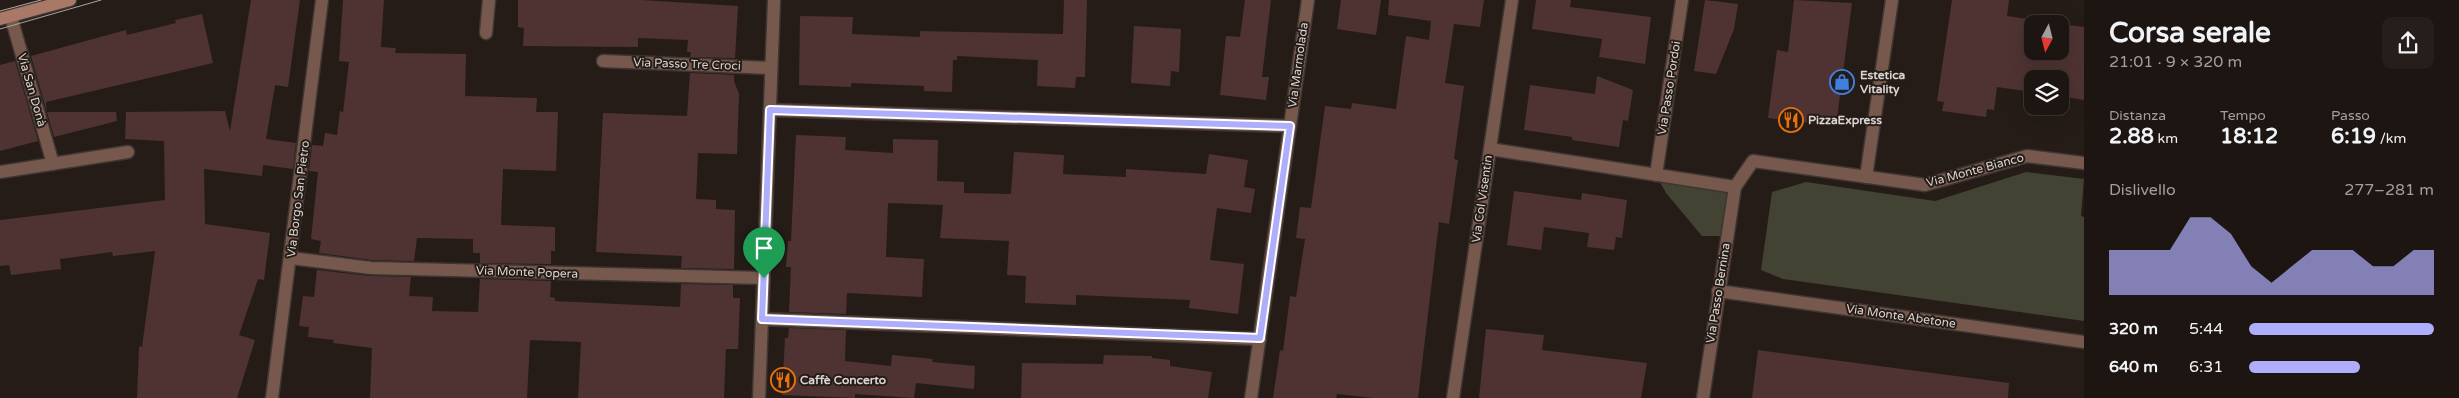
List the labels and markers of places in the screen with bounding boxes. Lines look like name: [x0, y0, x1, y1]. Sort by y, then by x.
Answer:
place label: Estetica Vitality: [1860, 68, 1906, 97]
shop icon: Estetica Vitality: [1829, 69, 1855, 95]
restaurant icon: PizzaExpress: [1778, 107, 1804, 133]
place label: PizzaExpress: [1808, 113, 1882, 128]
pin: [743, 227, 785, 278]
restaurant icon: Caffè Concerto: [770, 367, 796, 393]
place label: Caffè Concerto: [800, 373, 886, 387]

